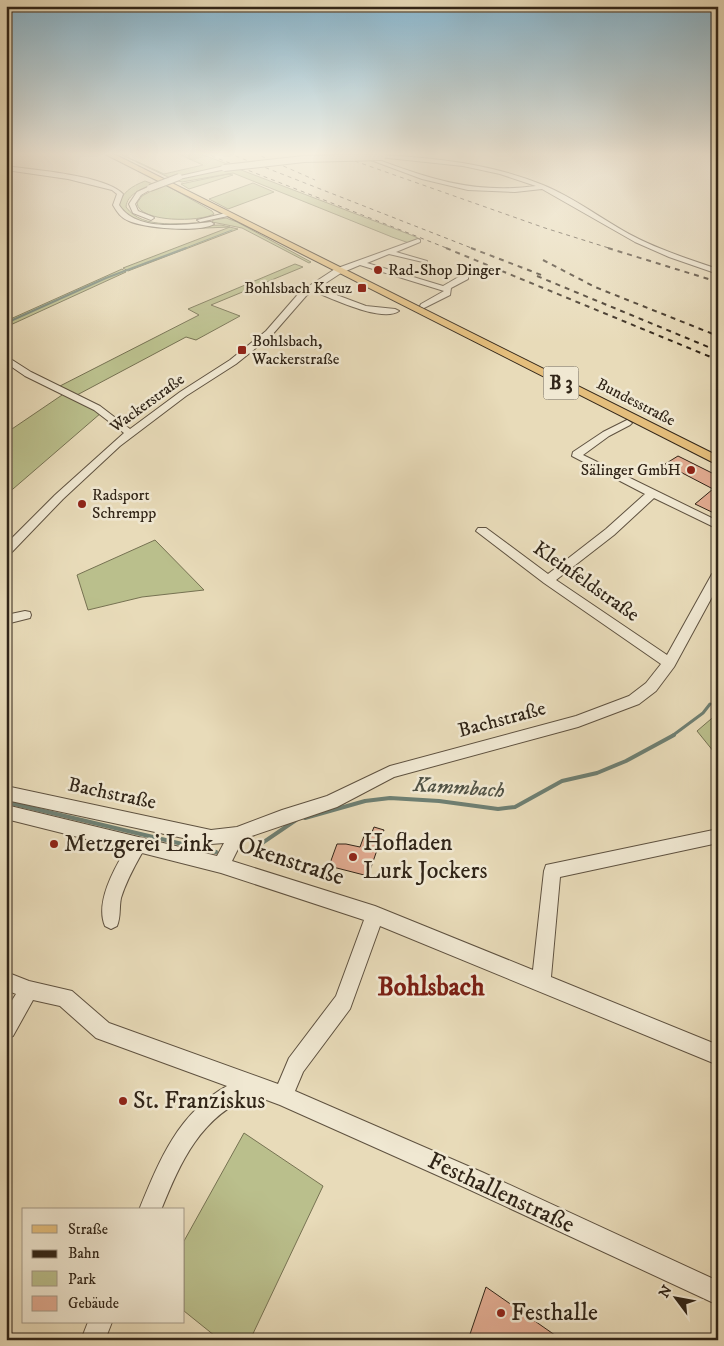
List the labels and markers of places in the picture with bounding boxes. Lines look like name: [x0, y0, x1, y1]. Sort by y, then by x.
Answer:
place label: Rad-Shop Dinger: [388, 260, 501, 280]
marker: Rad-Shop Dinger: [372, 264, 384, 276]
place label: Bohlsbach Kreuz: [244, 278, 352, 298]
marker: Bohlsbach Kreuz: [356, 282, 368, 294]
place label: Bohlsbach, Wackerstraße: [251, 331, 340, 369]
marker: Bohlsbach, Wackerstraße: [236, 344, 248, 356]
place label: Sälinger GmbH: [581, 460, 681, 480]
marker: Sälinger GmbH: [685, 464, 697, 476]
place label: Radsport Schrempp: [92, 485, 156, 523]
marker: Radsport Schrempp: [76, 498, 88, 510]
place label: Hofladen Lurk Jockers: [363, 828, 487, 886]
place label: Metzgerei Link: [64, 829, 213, 859]
marker: Metzgerei Link: [48, 838, 60, 850]
marker: Hofladen Lurk Jockers: [347, 851, 359, 863]
place label: St. Franziskus: [133, 1086, 265, 1116]
marker: St. Franziskus: [117, 1095, 129, 1107]
place label: Festhalle: [511, 1298, 598, 1328]
marker: Festhalle: [495, 1307, 507, 1319]

